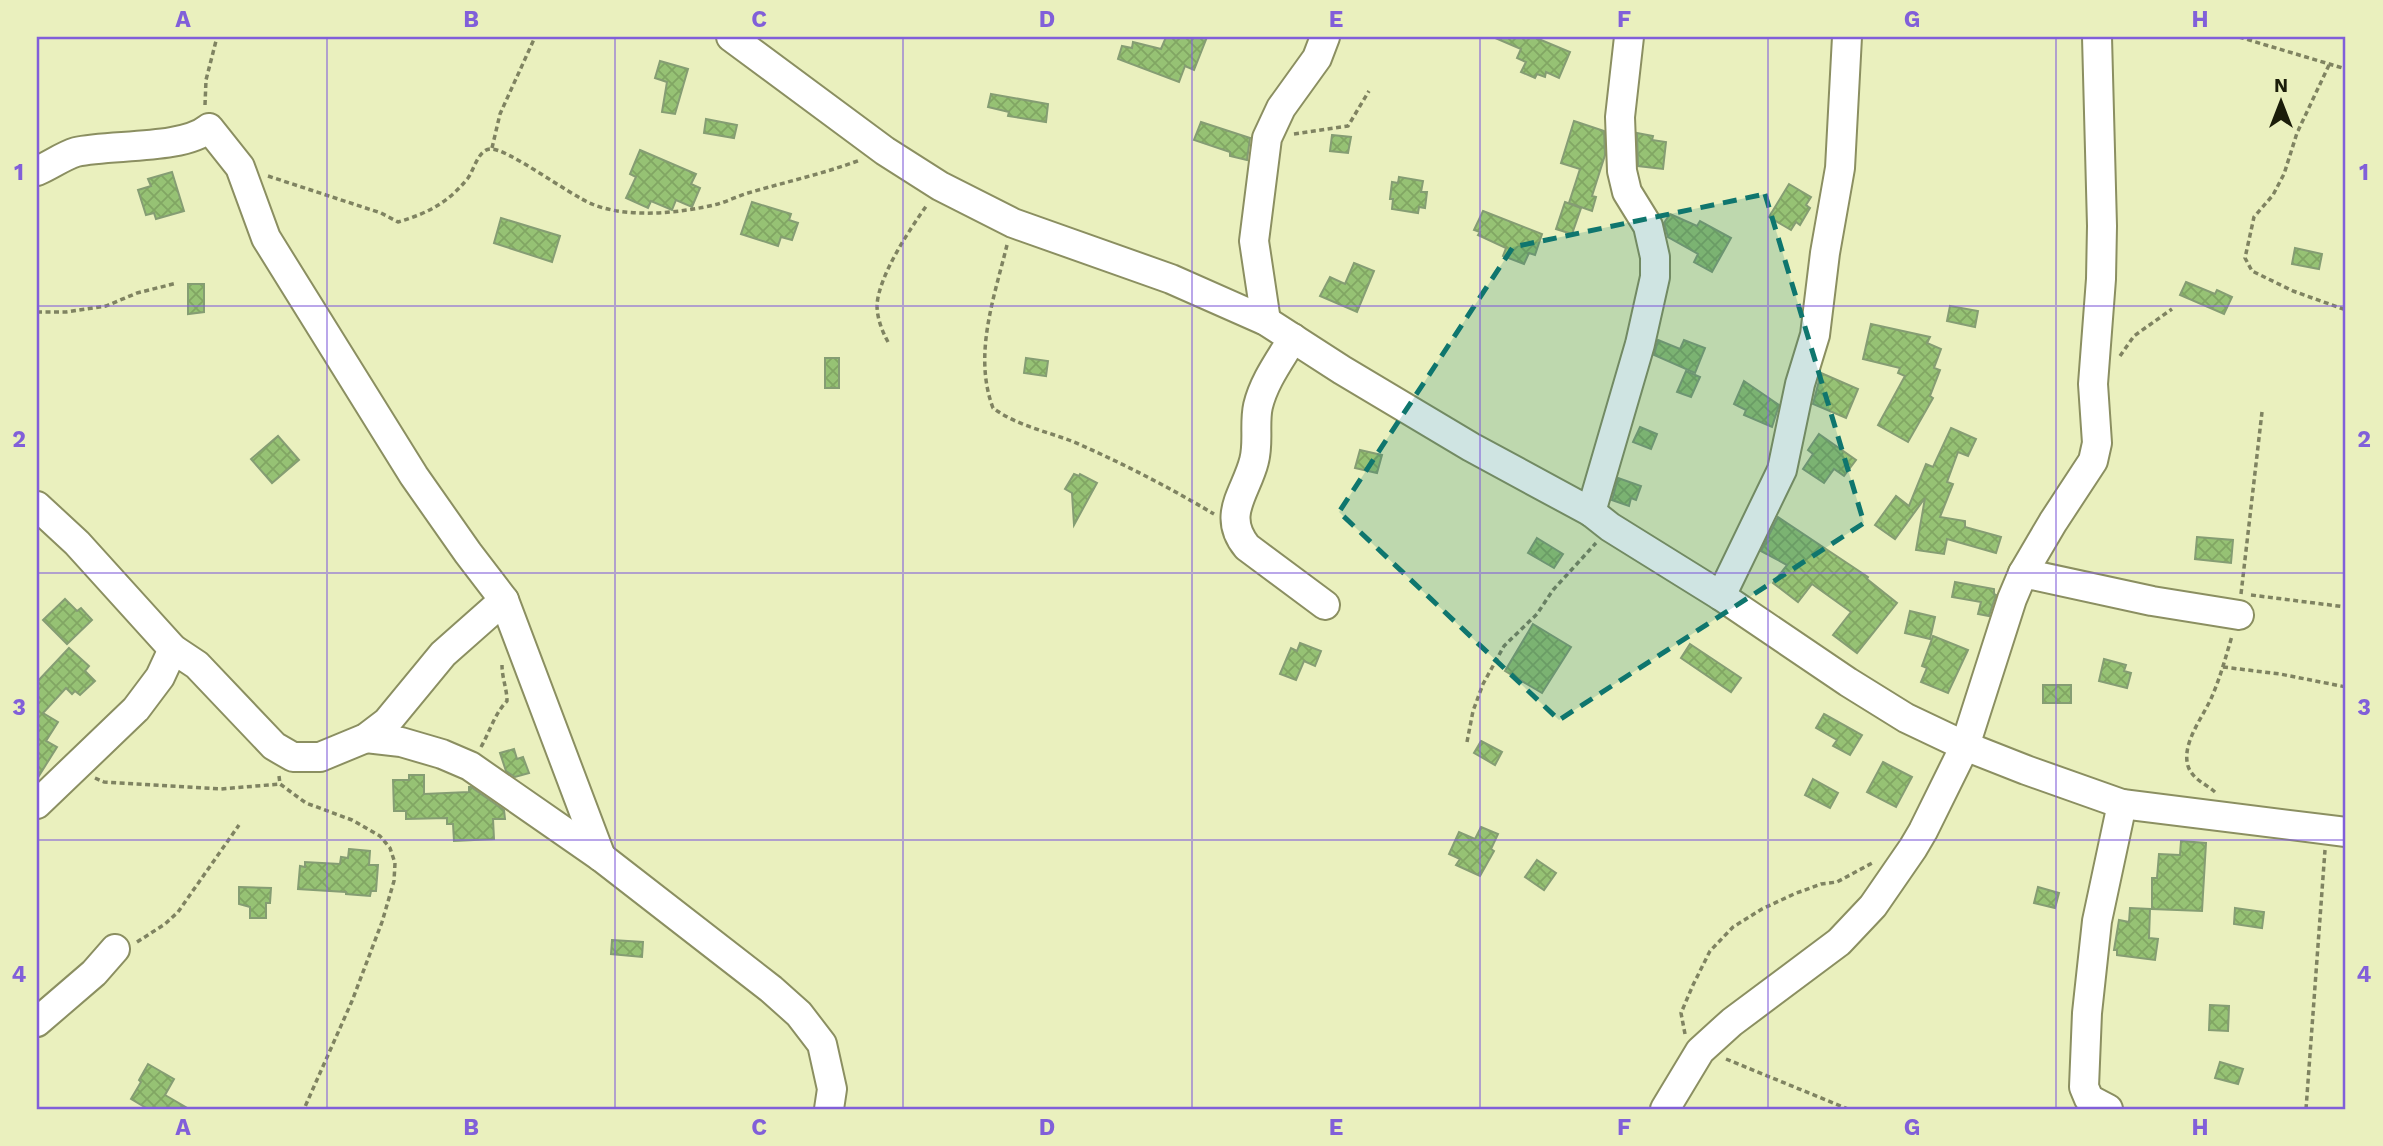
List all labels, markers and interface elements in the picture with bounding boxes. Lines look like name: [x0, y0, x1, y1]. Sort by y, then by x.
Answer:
text: A: [175, 6, 191, 33]
text: B: [463, 6, 479, 33]
text: C: [751, 6, 767, 33]
text: D: [1039, 6, 1055, 33]
text: E: [1329, 6, 1343, 33]
text: F: [1617, 6, 1631, 33]
text: G: [1904, 6, 1920, 33]
text: H: [2191, 6, 2209, 33]
north arrow: [2246, 66, 2316, 136]
text: N: [2274, 74, 2288, 97]
text: 1: [14, 159, 24, 186]
text: 1: [2359, 159, 2369, 186]
text: 2: [12, 426, 26, 453]
text: 2: [2357, 426, 2371, 453]
text: 3: [12, 694, 26, 721]
text: 3: [2357, 694, 2371, 721]
text: 4: [12, 961, 27, 988]
text: 4: [2357, 961, 2372, 988]
text: A: [175, 1114, 191, 1141]
text: B: [463, 1114, 479, 1141]
text: C: [751, 1114, 767, 1141]
text: D: [1039, 1114, 1055, 1141]
text: E: [1329, 1114, 1343, 1141]
text: F: [1617, 1114, 1631, 1141]
text: G: [1904, 1114, 1920, 1141]
text: H: [2191, 1114, 2209, 1141]

